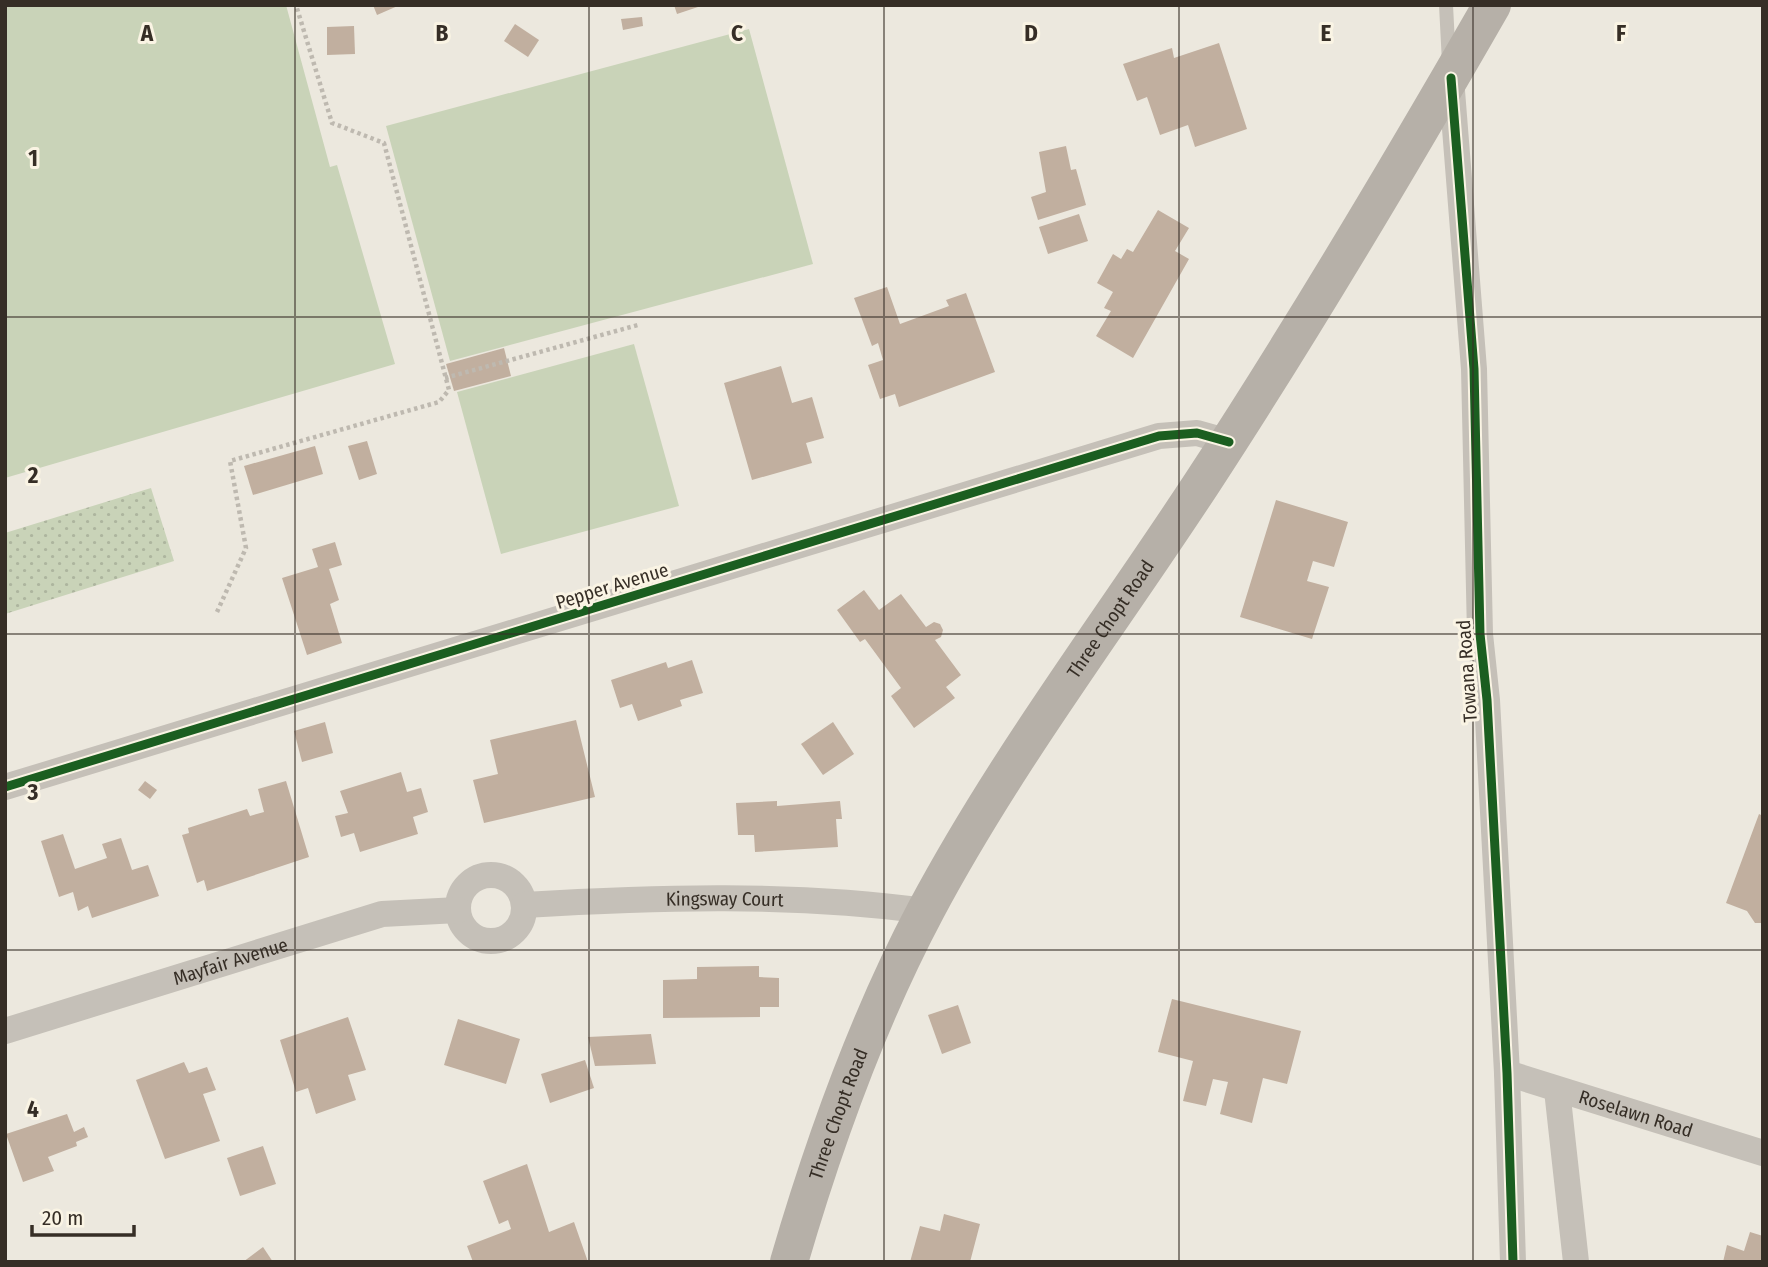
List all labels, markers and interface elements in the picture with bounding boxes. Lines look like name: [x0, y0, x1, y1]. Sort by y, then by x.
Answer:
text: A: [140, 19, 154, 47]
text: B: [436, 19, 449, 47]
text: C: [731, 19, 743, 47]
text: D: [1024, 19, 1038, 47]
text: E: [1321, 19, 1332, 47]
text: F: [1616, 19, 1626, 47]
text: 1: [28, 144, 38, 172]
text: 2: [27, 461, 39, 489]
street label: Three Chopt Road: [1062, 556, 1159, 682]
street label: Pepper Avenue: [553, 558, 671, 614]
street label: Towana Road: [1452, 619, 1482, 723]
text: 3: [27, 778, 39, 806]
street label: Kingsway Court: [666, 887, 785, 911]
street label: Mayfair Avenue: [170, 932, 291, 990]
street label: Three Chopt Road: [804, 1045, 872, 1182]
street label: Roselawn Road: [1576, 1085, 1696, 1142]
text: 4: [27, 1095, 39, 1123]
scale bar: [32, 1194, 133, 1238]
text: 20 m: [42, 1205, 83, 1231]

